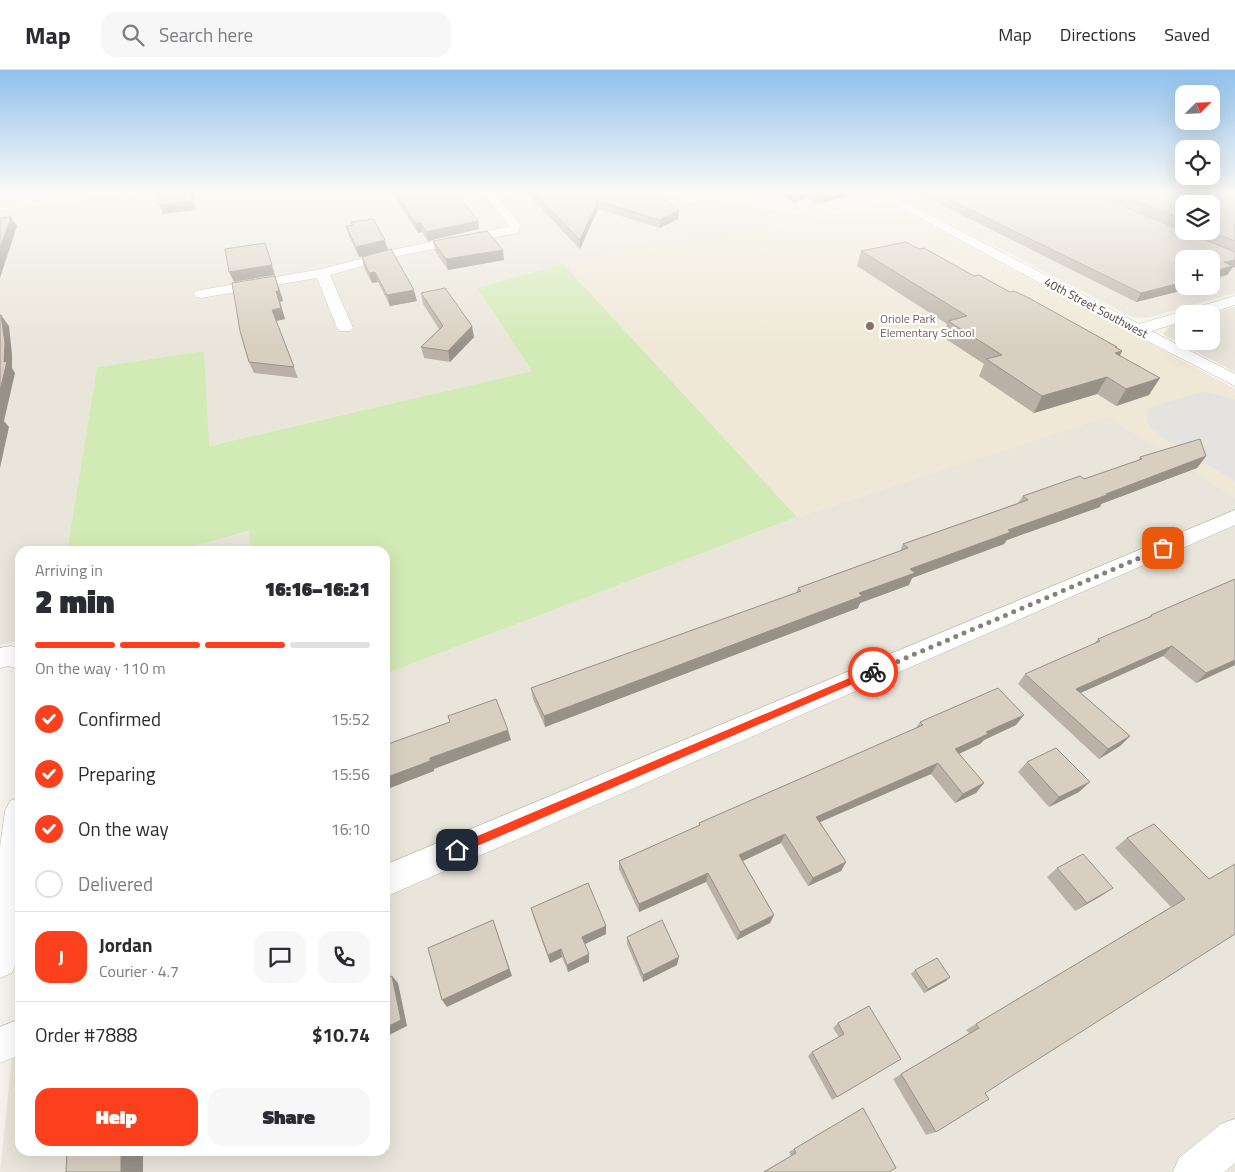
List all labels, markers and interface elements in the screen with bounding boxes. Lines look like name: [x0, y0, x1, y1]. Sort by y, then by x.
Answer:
search box: [101, 12, 451, 57]
text: Map: [25, 17, 71, 53]
text: Search here: [159, 20, 253, 49]
icon: search: [119, 21, 147, 49]
text: Map: [998, 21, 1032, 48]
text: Directions: [1060, 21, 1136, 48]
text: Saved: [1164, 21, 1210, 48]
north arrow: [1175, 85, 1220, 130]
map controls: [1175, 85, 1220, 350]
button: locate: [1175, 140, 1220, 185]
button: layers: [1175, 195, 1220, 240]
button: +: [1175, 250, 1220, 295]
street label: 40th Street Southwest: [1041, 272, 1152, 343]
button: −: [1175, 305, 1220, 350]
place label: Oriole Park Elementary School: [880, 309, 974, 342]
marker: Oriole Park Elementary School: [864, 320, 876, 332]
pin: [1142, 527, 1184, 569]
icon: bag: [1149, 534, 1177, 562]
text: Arriving in: [35, 558, 103, 582]
text: 16:16–16:21: [265, 574, 370, 603]
text: 2 min: [35, 577, 115, 625]
courier: [848, 647, 898, 697]
text: On the way · 110 m: [35, 656, 166, 680]
icon: bike: [859, 658, 887, 686]
text: Confirmed: [78, 704, 161, 733]
icon: check: [35, 705, 63, 733]
text: 15:52: [331, 707, 370, 731]
text: Preparing: [78, 759, 155, 788]
icon: check: [35, 760, 63, 788]
text: 15:56: [331, 762, 370, 786]
text: On the way: [78, 814, 169, 843]
icon: check: [35, 815, 63, 843]
text: 16:10: [331, 817, 370, 841]
pin: [436, 829, 478, 871]
icon: home: [443, 836, 471, 864]
text: Delivered: [78, 869, 153, 898]
text: Jordan: [99, 930, 152, 959]
button: chat: [254, 931, 306, 983]
button: phone: [318, 931, 370, 983]
text: J: [58, 942, 64, 971]
text: Courier · 4.7: [99, 959, 179, 983]
text: Order #7888: [35, 1020, 137, 1049]
text: $10.74: [312, 1020, 370, 1049]
button: Help: [35, 1088, 198, 1146]
button: Share: [208, 1088, 370, 1146]

